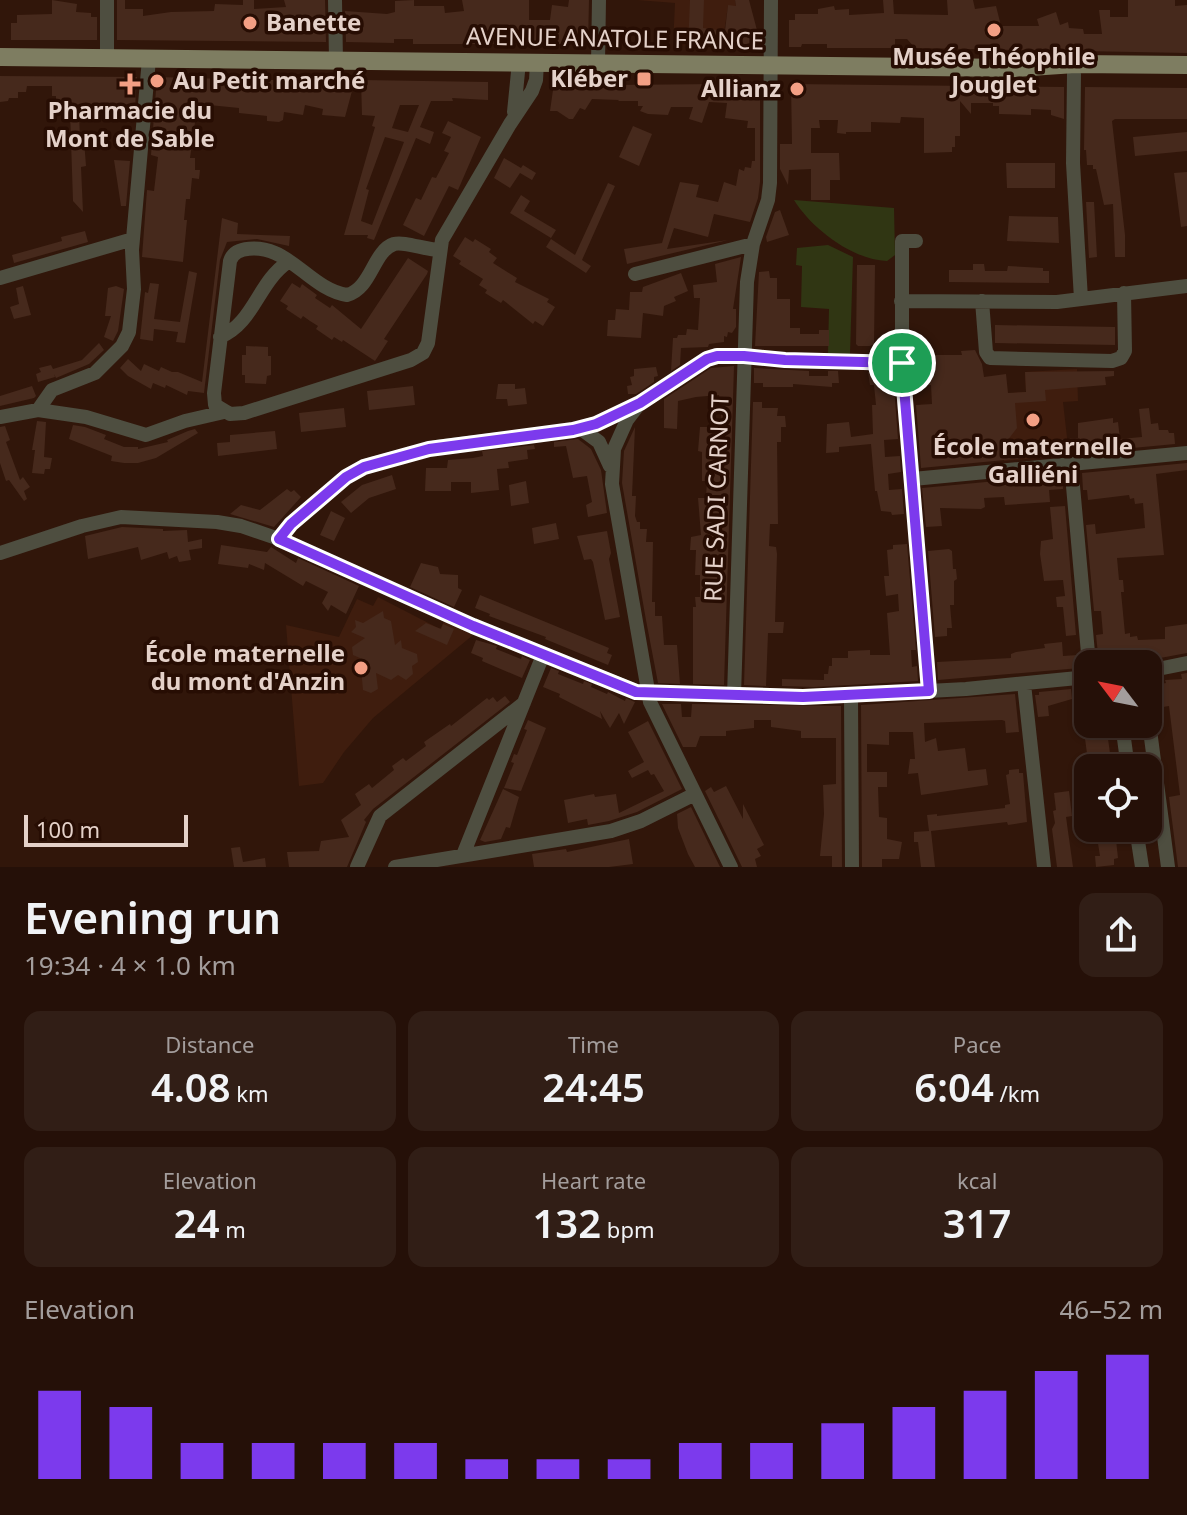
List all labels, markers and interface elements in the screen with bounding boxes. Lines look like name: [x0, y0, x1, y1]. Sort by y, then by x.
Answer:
place label: Banette: [266, 5, 361, 38]
marker: Banette: [241, 14, 259, 32]
street label: AVENUE ANATOLE FRANCE: [466, 18, 764, 57]
marker: Musée Théophile Jouglet: [985, 21, 1003, 39]
place label: Musée Théophile Jouglet: [892, 39, 1096, 100]
place label: Kléber: [550, 61, 628, 94]
place label: Au Petit marché: [173, 63, 365, 96]
marker: Kléber: [635, 70, 653, 88]
place label: Allianz: [701, 71, 781, 104]
marker: Au Petit marché: [148, 72, 166, 90]
marker: Pharmacie du Mont de Sable: [121, 75, 139, 93]
marker: Allianz: [788, 80, 806, 98]
place label: Pharmacie du Mont de Sable: [45, 93, 215, 154]
pin: [868, 329, 936, 397]
icon: arrive: [880, 341, 924, 385]
street label: RUE SADI CARNOT: [695, 393, 736, 602]
marker: École maternelle Galliéni: [1024, 411, 1042, 429]
place label: École maternelle Galliéni: [933, 429, 1133, 490]
place label: École maternelle du mont d'Anzin: [145, 636, 345, 697]
north arrow: [1074, 650, 1162, 738]
map controls: [1074, 650, 1162, 842]
marker: École maternelle du mont d'Anzin: [352, 659, 370, 677]
button: locate: [1074, 754, 1162, 842]
scale bar: [24, 811, 188, 847]
text: 100 m: [36, 814, 100, 844]
text: Evening run: [24, 887, 281, 947]
button: share: [1079, 893, 1163, 977]
text: 19:34 · 4 × 1.0 km: [24, 947, 236, 983]
text: Distance: [165, 1029, 254, 1059]
text: Time: [568, 1029, 619, 1059]
text: Pace: [953, 1029, 1001, 1059]
text: 4.08: [151, 1059, 231, 1114]
text: 24:45: [542, 1059, 645, 1114]
text: 6:04: [914, 1059, 994, 1114]
text: km: [231, 1078, 269, 1108]
text: /km: [994, 1078, 1040, 1108]
text: Elevation: [163, 1165, 257, 1195]
text: Heart rate: [541, 1165, 646, 1195]
text: kcal: [957, 1165, 997, 1195]
text: 24: [174, 1195, 220, 1250]
text: 132: [532, 1195, 601, 1250]
text: 317: [943, 1195, 1011, 1250]
text: m: [220, 1214, 246, 1244]
text: bpm: [601, 1214, 654, 1244]
text: Elevation: [24, 1291, 135, 1327]
text: 46–52 m: [1059, 1291, 1163, 1327]

